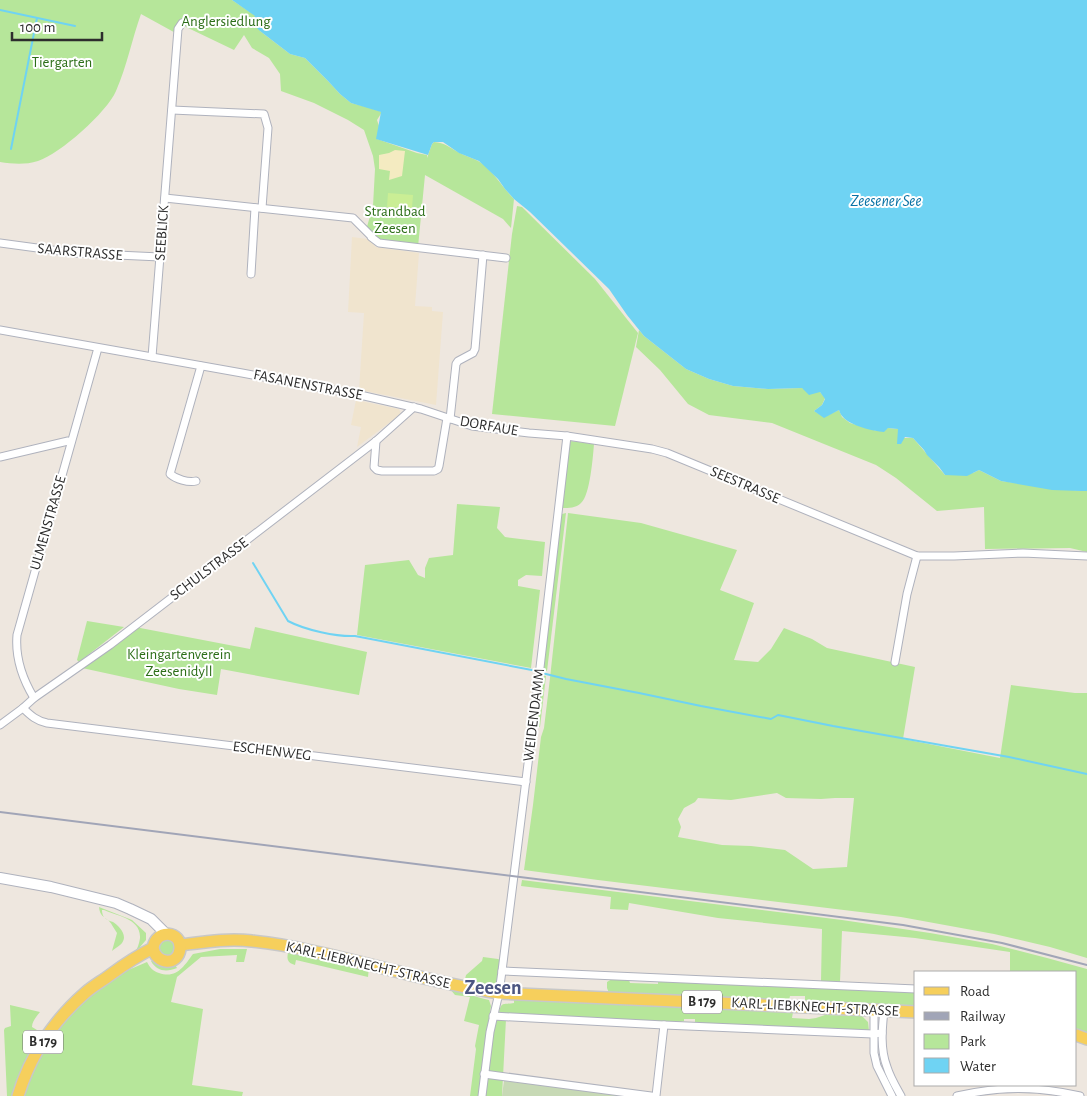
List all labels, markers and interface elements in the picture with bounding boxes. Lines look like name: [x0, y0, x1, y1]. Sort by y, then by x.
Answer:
scale bar: [12, 10, 102, 42]
park label: Anglersiedlung: [181, 14, 271, 29]
text: 100 m: [20, 20, 55, 35]
park label: Tiergarten: [32, 55, 92, 70]
water label: Zeesener See: [851, 193, 921, 209]
street label: SEEBLICK: [153, 204, 171, 261]
park label: Strandbad Zeesen: [364, 204, 426, 236]
street label: SAARSTRASSE: [37, 241, 123, 263]
street label: FASANENSTRASSE: [252, 367, 364, 403]
street label: DORFAUE: [459, 414, 519, 438]
street label: SEESTRASSE: [708, 464, 782, 506]
street label: ULMENSTRASSE: [27, 474, 69, 572]
street label: SCHULSTRASSE: [167, 535, 251, 603]
park label: Kleingartenverein Zeesenidyll: [127, 647, 231, 679]
street label: WEIDENDAMM: [521, 668, 547, 762]
street label: ESCHENWEG: [232, 739, 312, 763]
street label: KARL-LIEBKNECHT-STRASSE: [285, 939, 451, 991]
legend: [914, 971, 1077, 1086]
district label: Zeesen: [464, 978, 522, 998]
text: Road: [960, 984, 990, 999]
road number: B 179: [682, 990, 722, 1014]
street label: KARL-LIEBKNECHT-STRASSE: [731, 995, 899, 1019]
text: Railway: [960, 1009, 1006, 1024]
road number: B 179: [23, 1030, 63, 1054]
text: Park: [960, 1034, 986, 1049]
text: Water: [960, 1059, 996, 1074]

